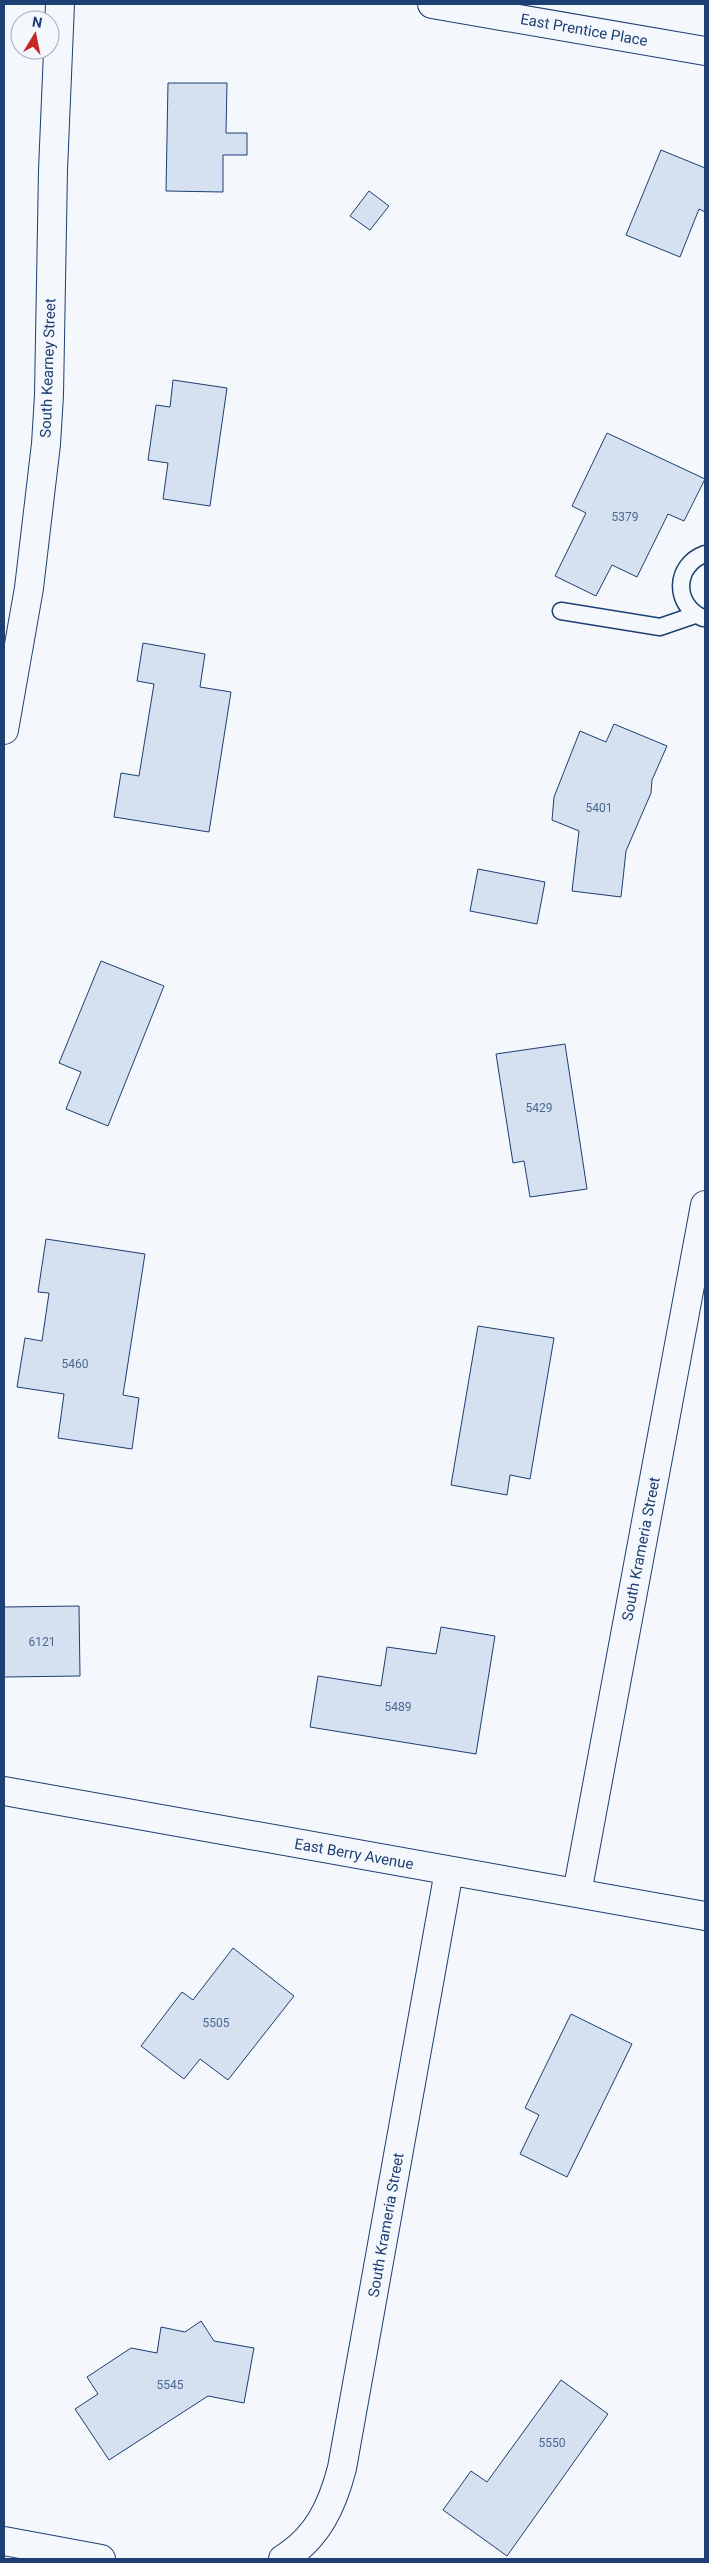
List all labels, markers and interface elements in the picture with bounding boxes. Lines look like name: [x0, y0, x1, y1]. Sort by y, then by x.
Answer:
north arrow: [10, 10, 60, 60]
street label: East Prentice Place: [519, 10, 649, 50]
text: N: [31, 13, 44, 31]
street label: South Kearney Street: [37, 298, 59, 438]
house number: 5379: [612, 510, 638, 524]
house number: 5401: [586, 801, 612, 815]
house number: 5429: [526, 1101, 552, 1115]
house number: 5460: [62, 1357, 89, 1371]
street label: South Krameria Street: [618, 1475, 664, 1623]
house number: 6121: [29, 1635, 55, 1649]
house number: 5489: [385, 1700, 411, 1714]
street label: East Berry Avenue: [293, 1835, 415, 1873]
house number: 5505: [203, 2016, 230, 2030]
street label: South Krameria Street: [364, 2151, 408, 2299]
house number: 5545: [157, 2378, 184, 2392]
house number: 5550: [539, 2436, 566, 2450]

